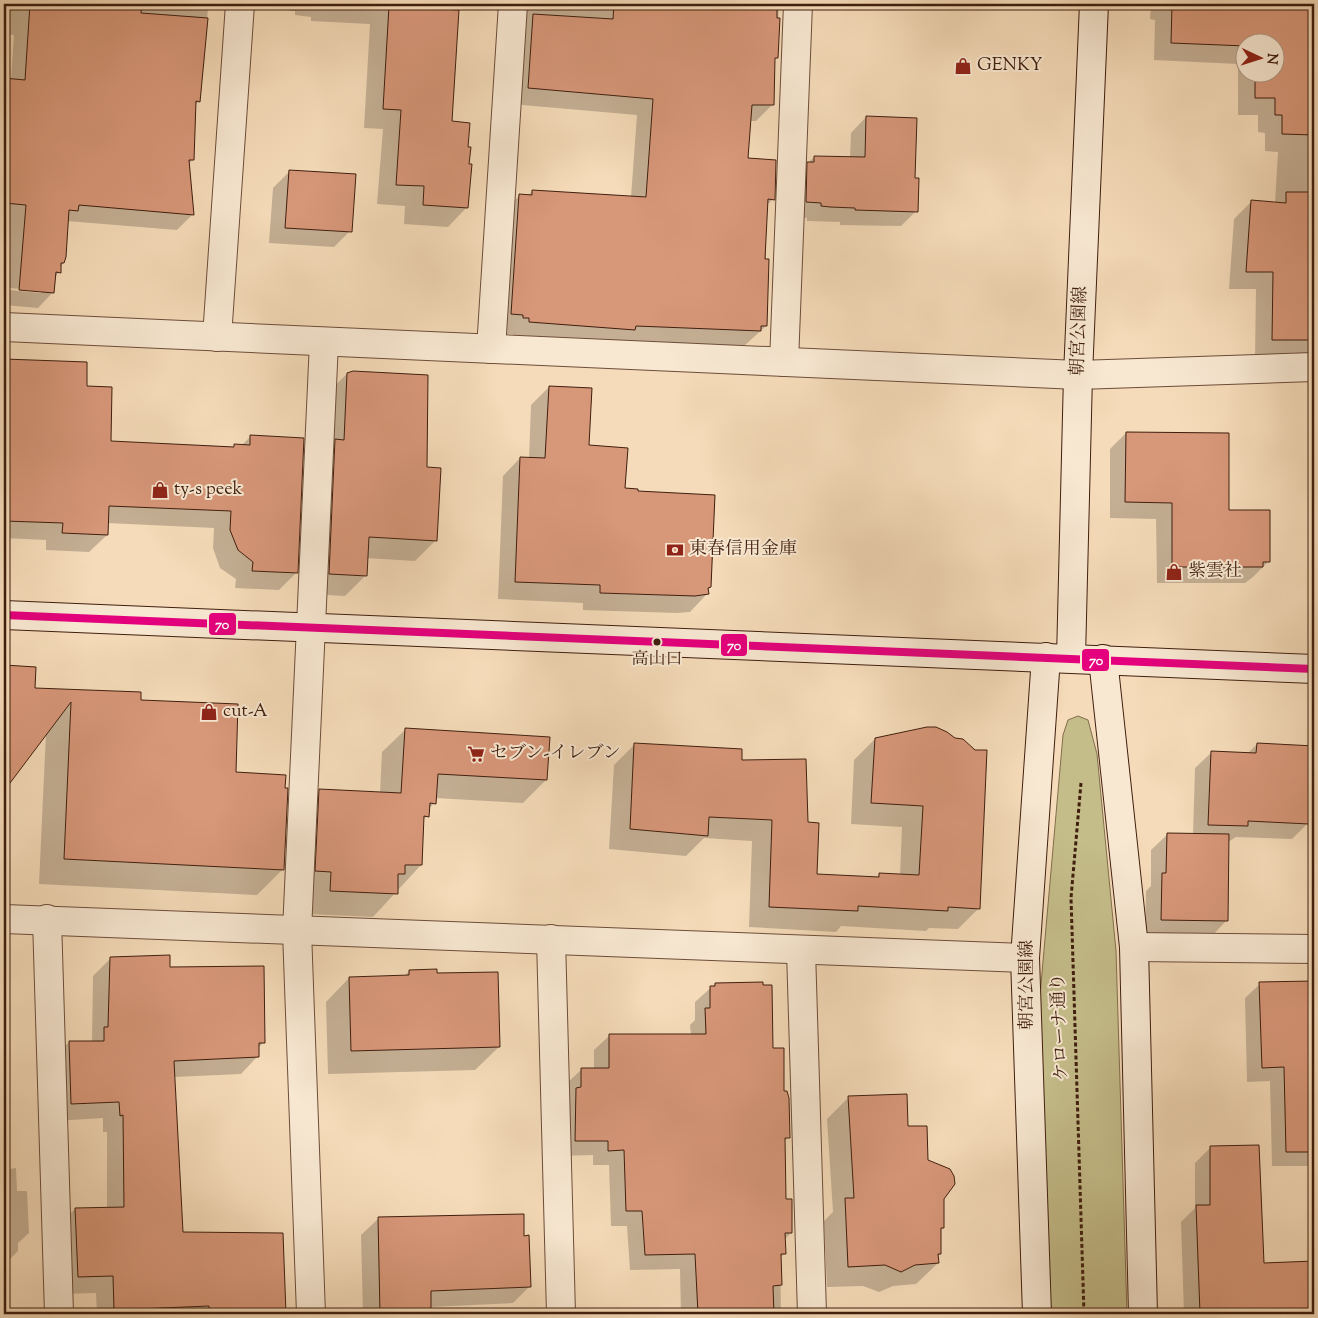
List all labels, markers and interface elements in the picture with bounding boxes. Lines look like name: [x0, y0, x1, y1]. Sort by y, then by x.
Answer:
north arrow: [1236, 32, 1286, 82]
text: N: [1261, 52, 1281, 65]
place label: GENKY: [977, 53, 1043, 79]
shop icon: GENKY: [953, 56, 973, 76]
street label: 朝宮公園線: [1065, 286, 1095, 376]
place label: ty-s peek: [174, 477, 242, 503]
shop icon: ty-s peek: [150, 480, 170, 500]
place label: 東春信用金庫: [689, 537, 797, 563]
bank icon: 東春信用金庫: [665, 540, 685, 560]
place label: 紫雲社: [1188, 559, 1242, 585]
shop icon: 紫雲社: [1164, 562, 1184, 582]
line badge: 70: [208, 612, 237, 636]
text: 70: [215, 616, 230, 636]
line badge: 70: [720, 633, 748, 657]
marker: 高山口: [652, 637, 662, 647]
text: 70: [727, 637, 742, 657]
place label: 高山口: [632, 648, 683, 672]
line badge: 70: [1081, 648, 1110, 672]
text: 70: [1089, 652, 1104, 672]
place label: cut-A: [223, 699, 268, 725]
shop icon: cut-A: [199, 702, 219, 722]
place label: セブン-イレブン: [490, 741, 621, 767]
supermarket icon: セブン-イレブン: [466, 744, 486, 764]
street label: 朝宮公園線: [1015, 940, 1041, 1030]
street label: ケローナ通り: [1046, 973, 1076, 1081]

